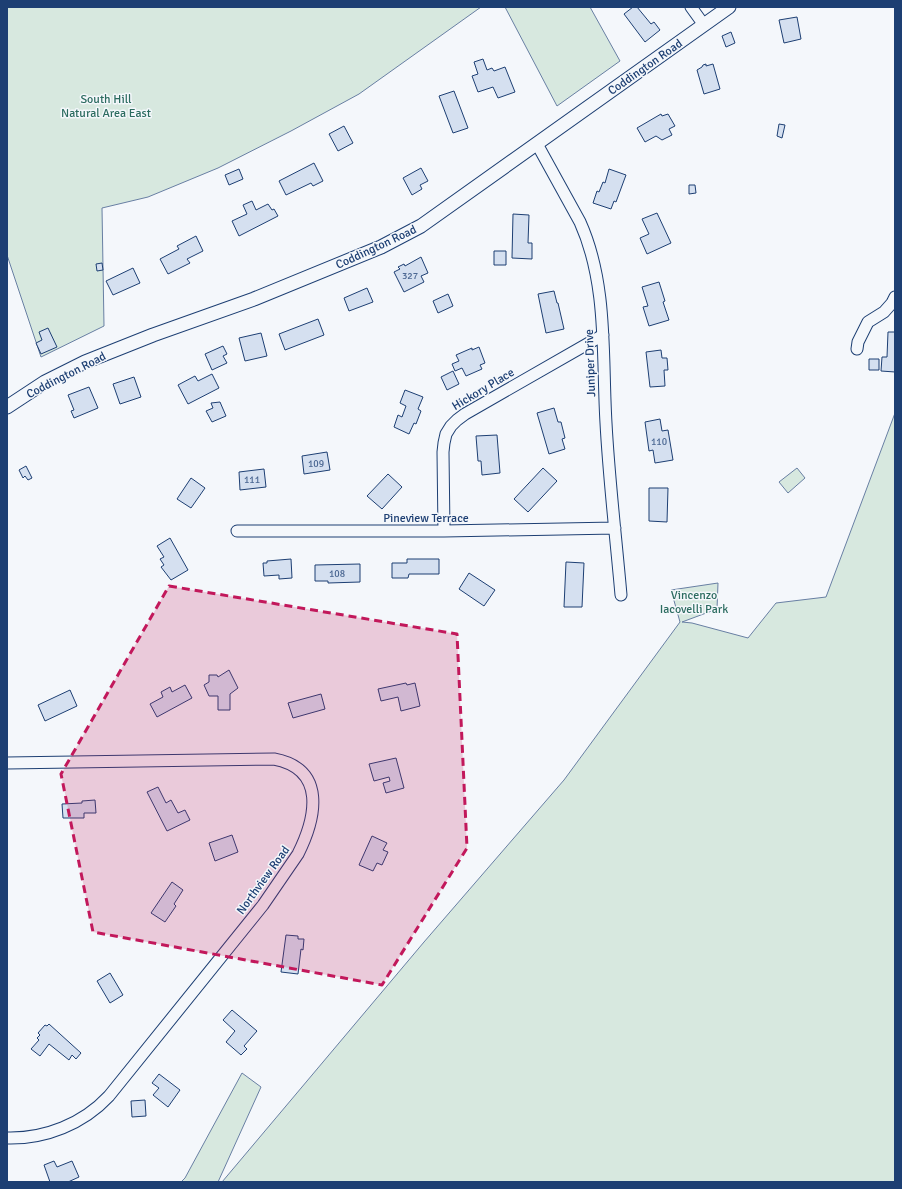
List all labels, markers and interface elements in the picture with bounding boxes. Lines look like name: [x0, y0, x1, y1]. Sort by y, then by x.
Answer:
street label: Coddington Road: [605, 36, 685, 99]
park label: South Hill Natural Area East: [61, 92, 151, 121]
street label: Coddington Road: [333, 222, 419, 273]
house number: 327: [402, 270, 418, 282]
street label: Juniper Drive: [582, 329, 599, 397]
street label: Coddington Road: [24, 349, 109, 402]
street label: Hickory Place: [449, 365, 517, 414]
house number: 110: [651, 436, 667, 448]
house number: 109: [308, 458, 324, 470]
house number: 111: [244, 474, 260, 486]
street label: Pineview Terrace: [383, 511, 469, 526]
house number: 108: [329, 568, 345, 580]
park label: Vincenzo Iacovelli Park: [660, 588, 728, 617]
street label: Northview Road: [234, 843, 293, 917]

